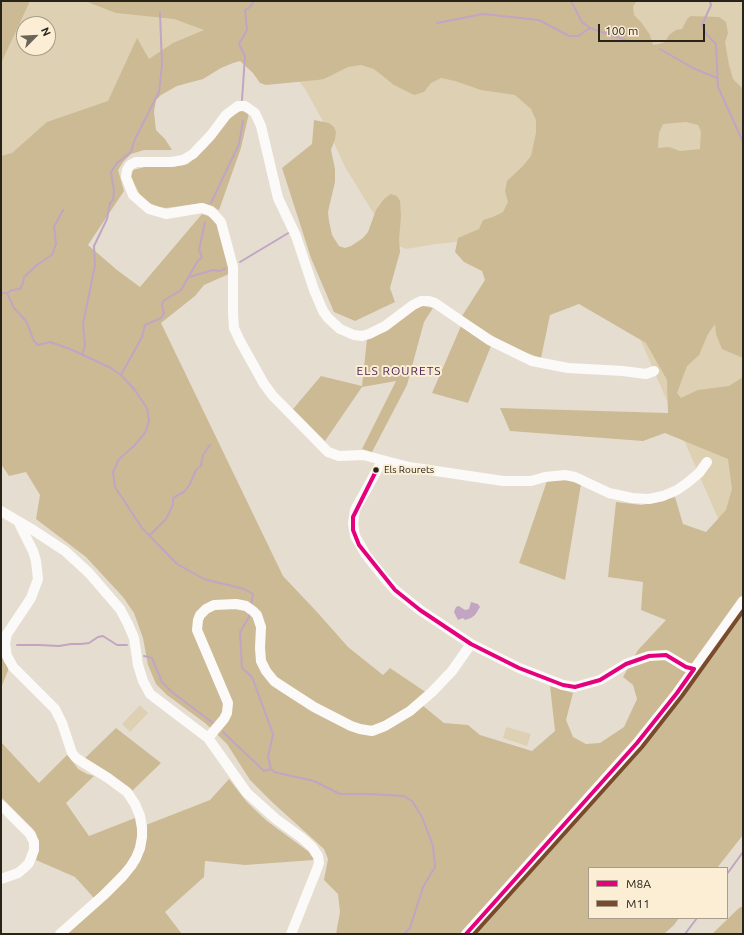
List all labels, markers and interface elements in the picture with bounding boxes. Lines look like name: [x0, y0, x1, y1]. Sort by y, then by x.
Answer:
north arrow: [16, 16, 56, 56]
scale bar: [600, 16, 707, 42]
text: 100 m: [605, 24, 638, 37]
text: N: [39, 25, 53, 38]
district label: ELS ROURETS: [356, 364, 442, 378]
place label: Els Rourets: [384, 464, 434, 476]
marker: Els Rourets: [371, 465, 381, 475]
legend: [588, 867, 728, 919]
text: M8A: [626, 877, 651, 890]
text: M11: [626, 897, 650, 910]

